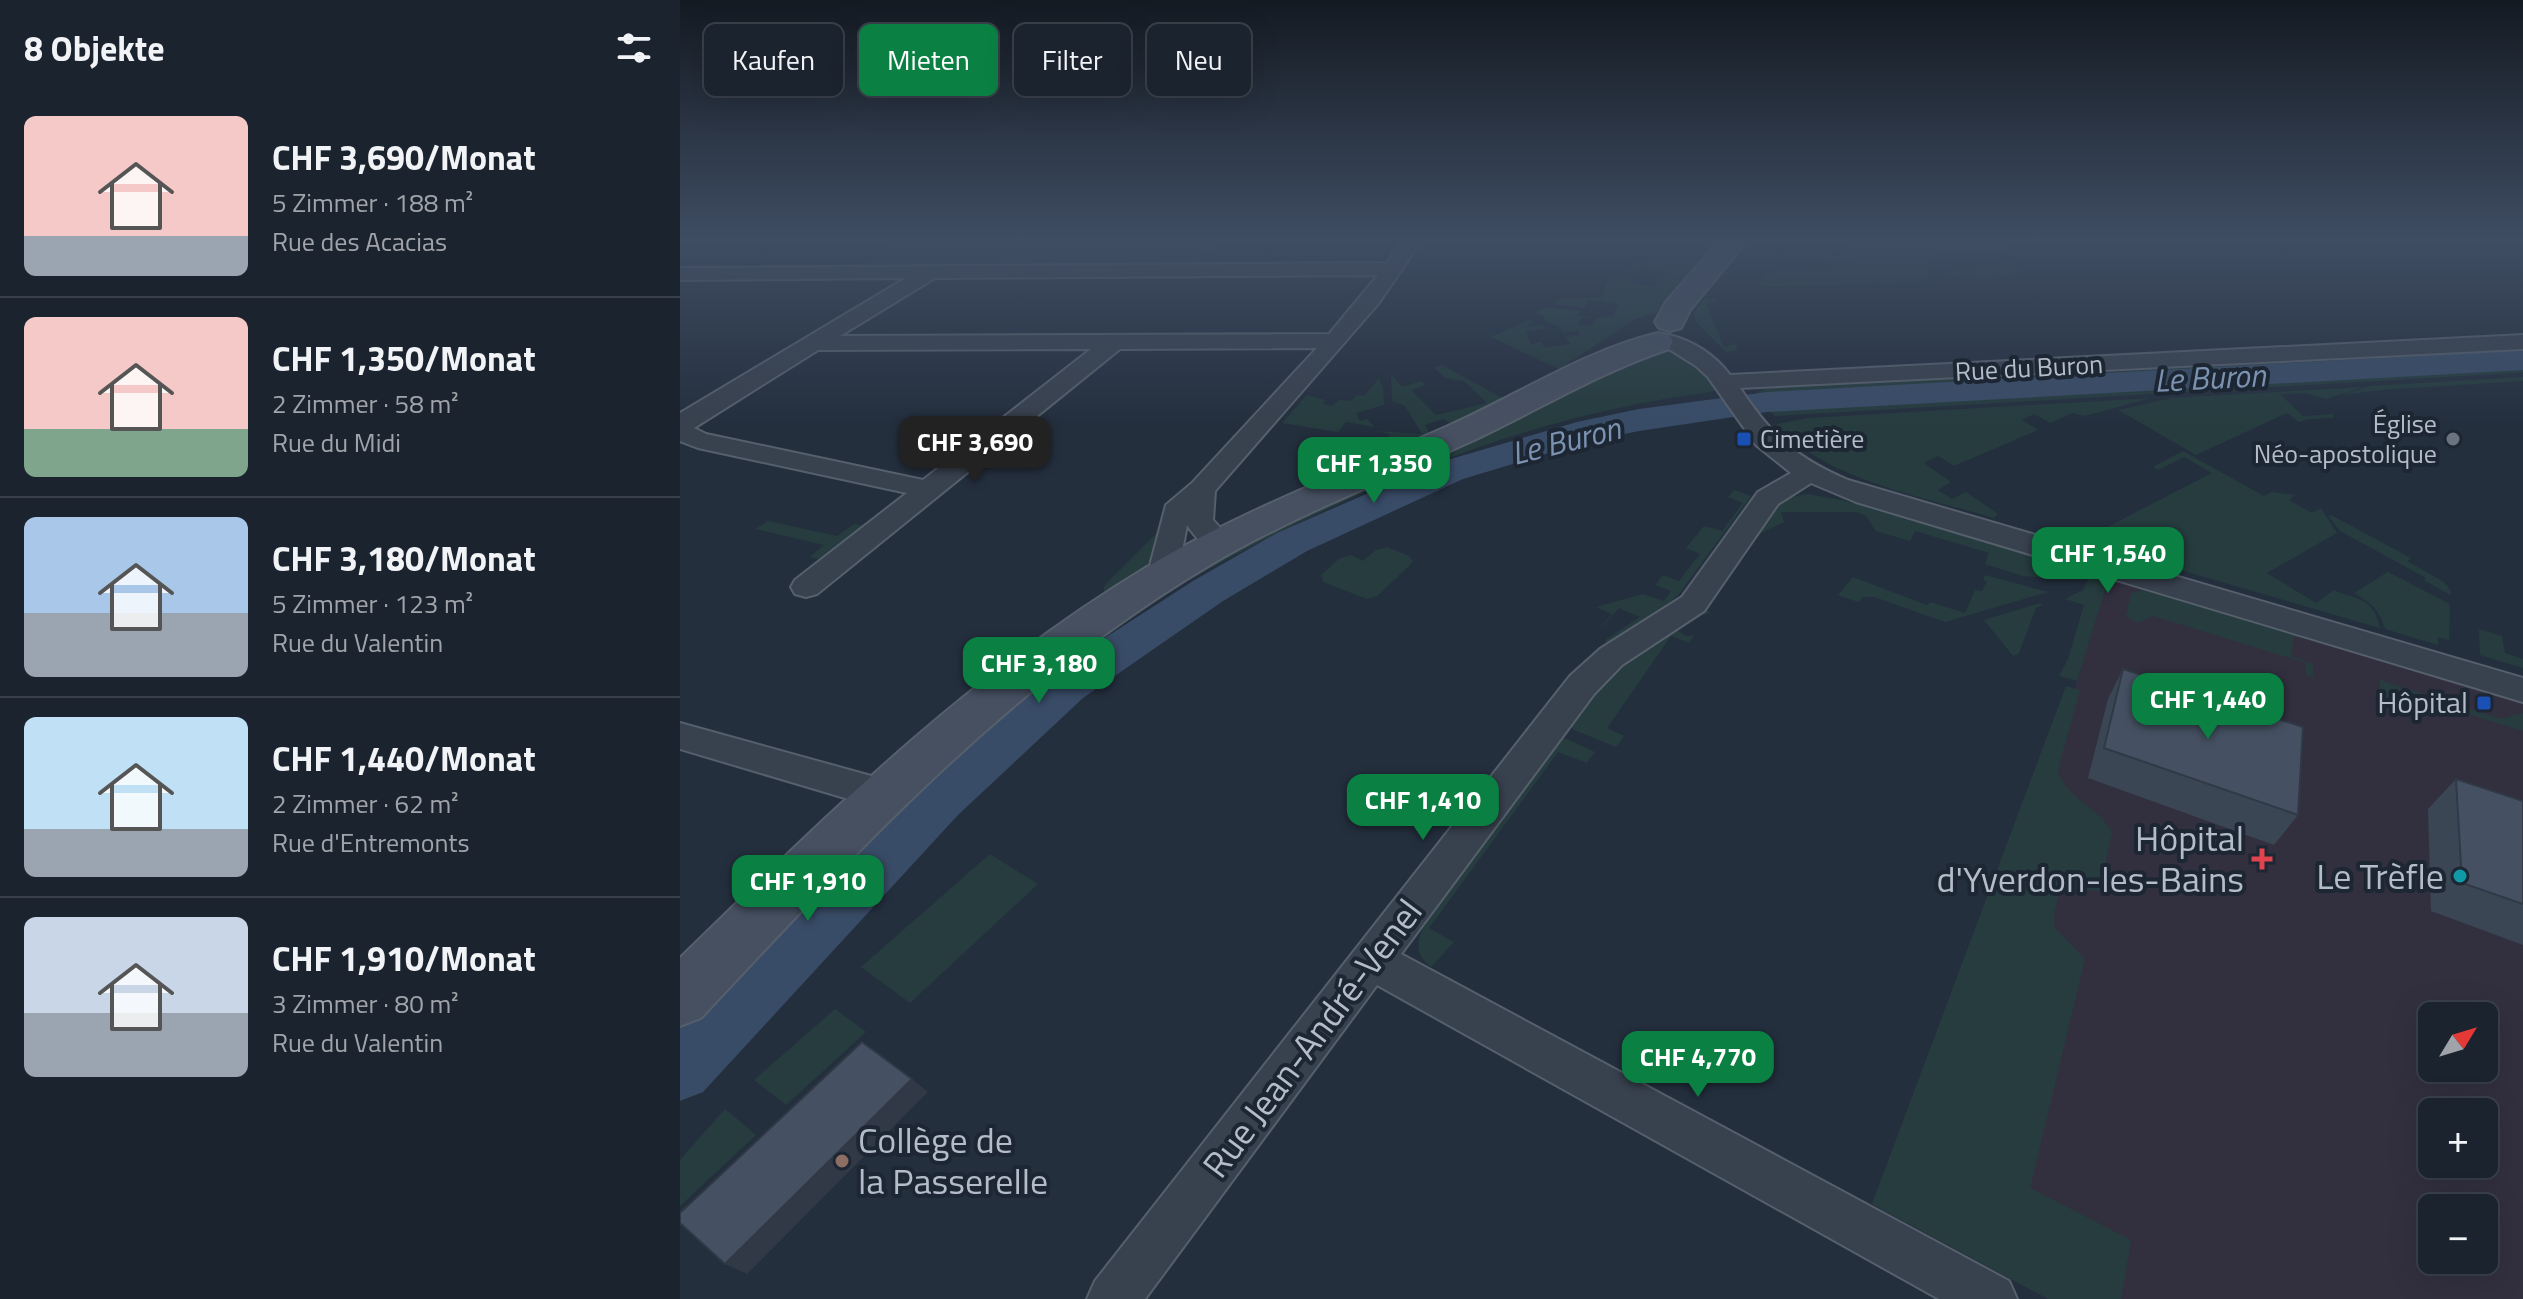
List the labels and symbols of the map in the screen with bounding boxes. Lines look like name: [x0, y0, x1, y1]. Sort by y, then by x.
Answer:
street label: Rue du Buron: [1954, 344, 2104, 391]
water label: Le Buron: [2153, 350, 2268, 404]
water label: Le Buron: [1506, 403, 1626, 477]
place label: Église Néo-apostolique: [2254, 404, 2437, 473]
pin: CHF 3,690: [883, 416, 1067, 484]
place label: Cimetière: [1760, 419, 1864, 458]
marker: Cimetière: [1735, 430, 1753, 448]
marker: Église Néo-apostolique: [2444, 430, 2462, 448]
pin: CHF 1,350: [1282, 437, 1466, 505]
pin: CHF 1,540: [2016, 527, 2200, 595]
pin: CHF 3,180: [947, 637, 1131, 705]
pin: CHF 1,440: [2116, 673, 2300, 741]
place label: Hôpital: [2377, 679, 2468, 725]
marker: Hôpital: [2475, 694, 2493, 712]
pin: CHF 1,410: [1331, 774, 1515, 842]
place label: Hôpital d'Yverdon-les-Bains: [1936, 810, 2244, 906]
marker: Hôpital d'Yverdon-les-Bains: [2251, 848, 2273, 870]
place label: Le Trèfle: [2316, 848, 2444, 903]
pin: CHF 1,910: [716, 855, 900, 923]
marker: Le Trèfle: [2451, 867, 2469, 885]
street label: Rue Jean-André-Venel: [1188, 887, 1435, 1189]
north arrow: [2418, 1002, 2498, 1082]
pin: CHF 4,770: [1606, 1031, 1790, 1099]
place label: Collège de la Passerelle: [858, 1112, 1048, 1208]
marker: Collège de la Passerelle: [833, 1152, 851, 1170]

